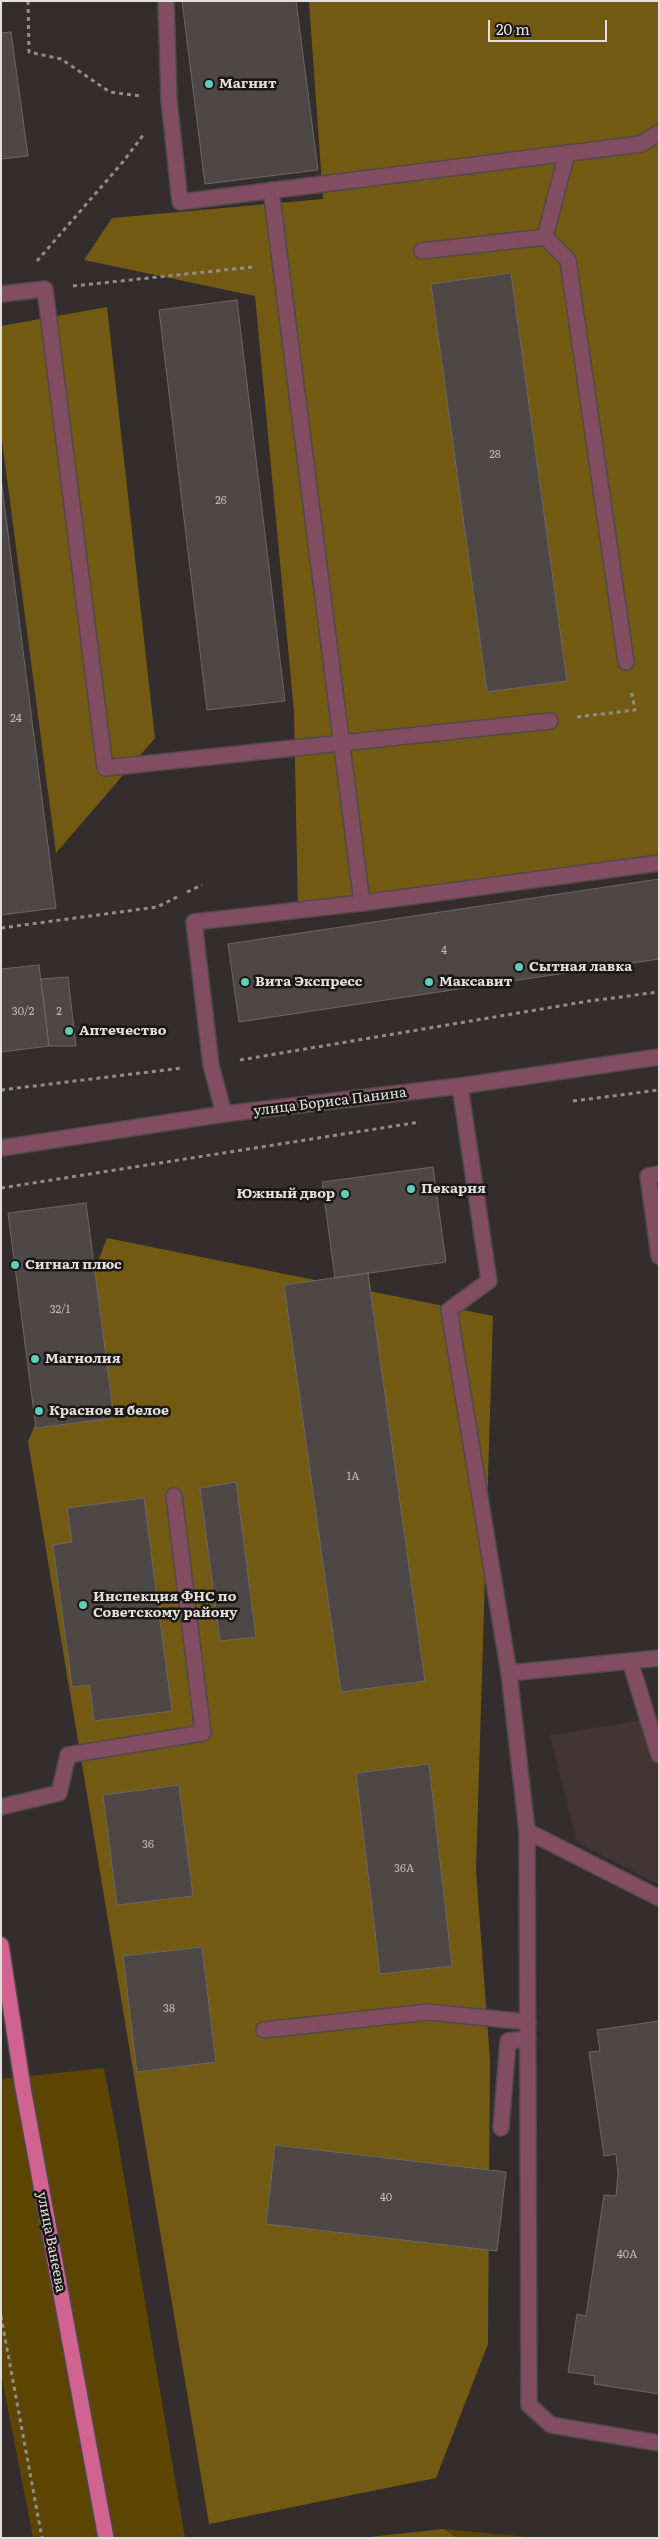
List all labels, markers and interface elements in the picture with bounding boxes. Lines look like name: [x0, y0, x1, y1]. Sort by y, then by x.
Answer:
scale bar: [490, 10, 609, 42]
text: 20 m: [496, 17, 530, 40]
place label: Магнит: [219, 76, 277, 92]
marker: Магнит: [203, 78, 215, 90]
house number: 28: [489, 448, 501, 462]
house number: 26: [215, 494, 227, 508]
house number: 24: [10, 712, 22, 726]
house number: 4: [441, 944, 447, 958]
place label: Сытная лавка: [529, 959, 632, 975]
marker: Сытная лавка: [513, 961, 525, 973]
place label: Вита Экспресс: [255, 974, 362, 990]
place label: Максавит: [439, 974, 512, 990]
marker: Вита Экспресс: [239, 976, 251, 988]
marker: Максавит: [423, 976, 435, 988]
house number: 30/2: [12, 1005, 34, 1019]
house number: 2: [56, 1005, 62, 1019]
place label: Аптечество: [79, 1023, 166, 1039]
marker: Аптечество: [63, 1025, 75, 1037]
street label: улица Бориса Панина: [252, 1084, 408, 1120]
place label: Пекарня: [421, 1181, 486, 1197]
marker: Пекарня: [405, 1183, 417, 1195]
place label: Южный двор: [237, 1186, 335, 1202]
marker: Южный двор: [339, 1188, 351, 1200]
place label: Сигнал плюс: [25, 1257, 122, 1273]
marker: Сигнал плюс: [9, 1259, 21, 1271]
house number: 32/1: [50, 1303, 70, 1317]
place label: Магнолия: [45, 1351, 121, 1367]
marker: Магнолия: [29, 1353, 41, 1365]
place label: Красное и белое: [49, 1403, 169, 1419]
marker: Красное и белое: [33, 1405, 45, 1417]
house number: 1А: [347, 1470, 359, 1484]
place label: Инспекция ФНС по Советскому району: [93, 1589, 237, 1621]
marker: Инспекция ФНС по Советскому району: [77, 1599, 89, 1611]
house number: 36: [142, 1838, 154, 1852]
house number: 36А: [394, 1862, 414, 1876]
house number: 38: [163, 2002, 175, 2016]
street label: улица Ванеева: [33, 2190, 69, 2294]
house number: 40: [380, 2191, 392, 2205]
house number: 40А: [617, 2248, 637, 2262]

